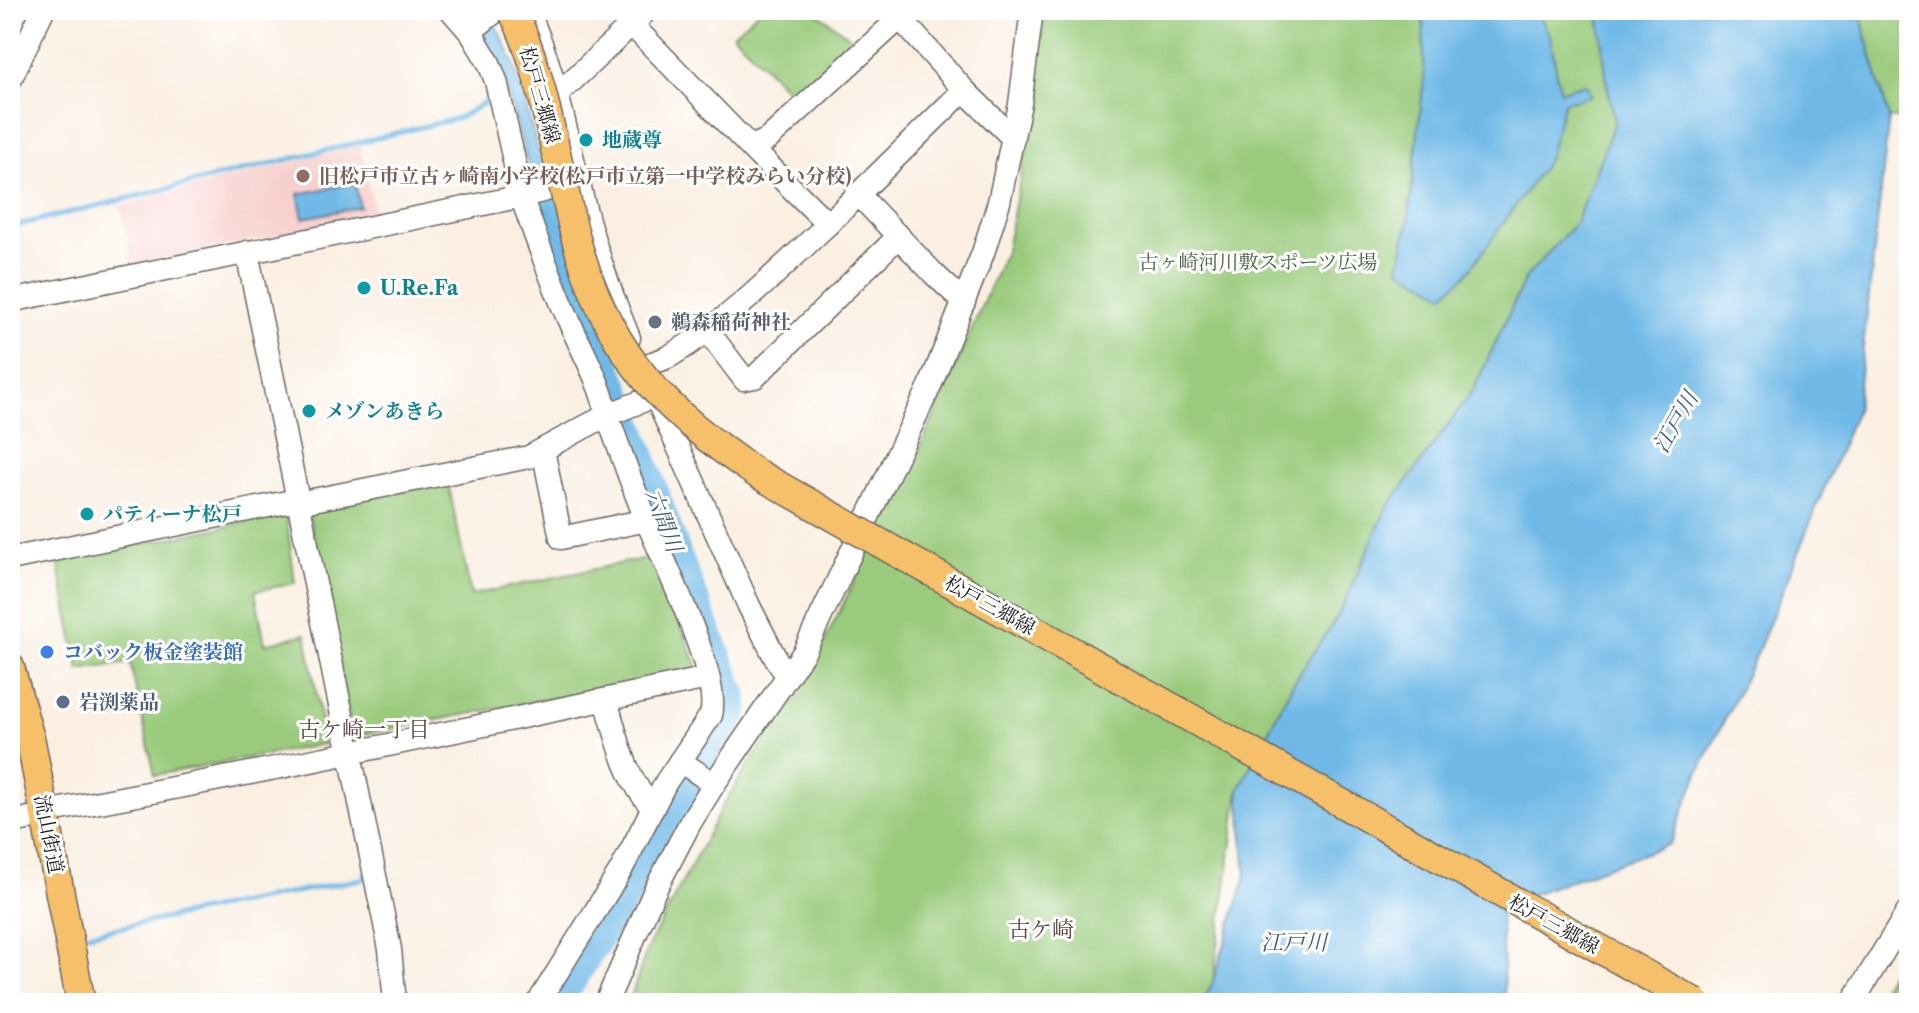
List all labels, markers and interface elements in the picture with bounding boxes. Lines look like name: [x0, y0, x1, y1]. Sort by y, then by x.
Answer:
street label: 松戸三郷線: [515, 44, 565, 146]
place label: 地蔵尊: [602, 128, 662, 152]
marker: 地蔵尊: [577, 131, 595, 149]
place label: 旧松戸市立古ヶ崎南小学校(松戸市立第一中学校みらい分校): [319, 164, 852, 188]
marker: 旧松戸市立古ヶ崎南小学校(松戸市立第一中学校みらい分校): [294, 167, 312, 185]
park label: 古ヶ崎河川敷スポーツ広場: [1138, 250, 1378, 274]
place label: U.Re.Fa: [380, 276, 459, 300]
marker: U.Re.Fa: [355, 279, 373, 297]
place label: 鵜森稲荷神社: [671, 310, 791, 334]
marker: 鵜森稲荷神社: [646, 313, 664, 331]
water label: 江戸川: [1647, 385, 1705, 458]
place label: メゾンあきら: [325, 399, 444, 423]
marker: メゾンあきら: [300, 402, 318, 420]
water label: 六間川: [639, 485, 689, 558]
place label: パティーナ松戸: [103, 502, 241, 526]
marker: パティーナ松戸: [78, 505, 96, 523]
street label: 松戸三郷線: [940, 570, 1040, 640]
place label: コバック板金塗装館: [63, 640, 243, 664]
marker: コバック板金塗装館: [38, 643, 56, 661]
place label: 岩渕薬品: [79, 690, 159, 714]
marker: 岩渕薬品: [54, 693, 72, 711]
district label: 古ケ崎一丁目: [298, 716, 430, 743]
street label: 流山街道: [30, 792, 68, 876]
street label: 松戸三郷線: [1504, 889, 1604, 959]
district label: 古ケ崎: [1008, 916, 1074, 943]
water label: 江戸川: [1261, 929, 1329, 956]

